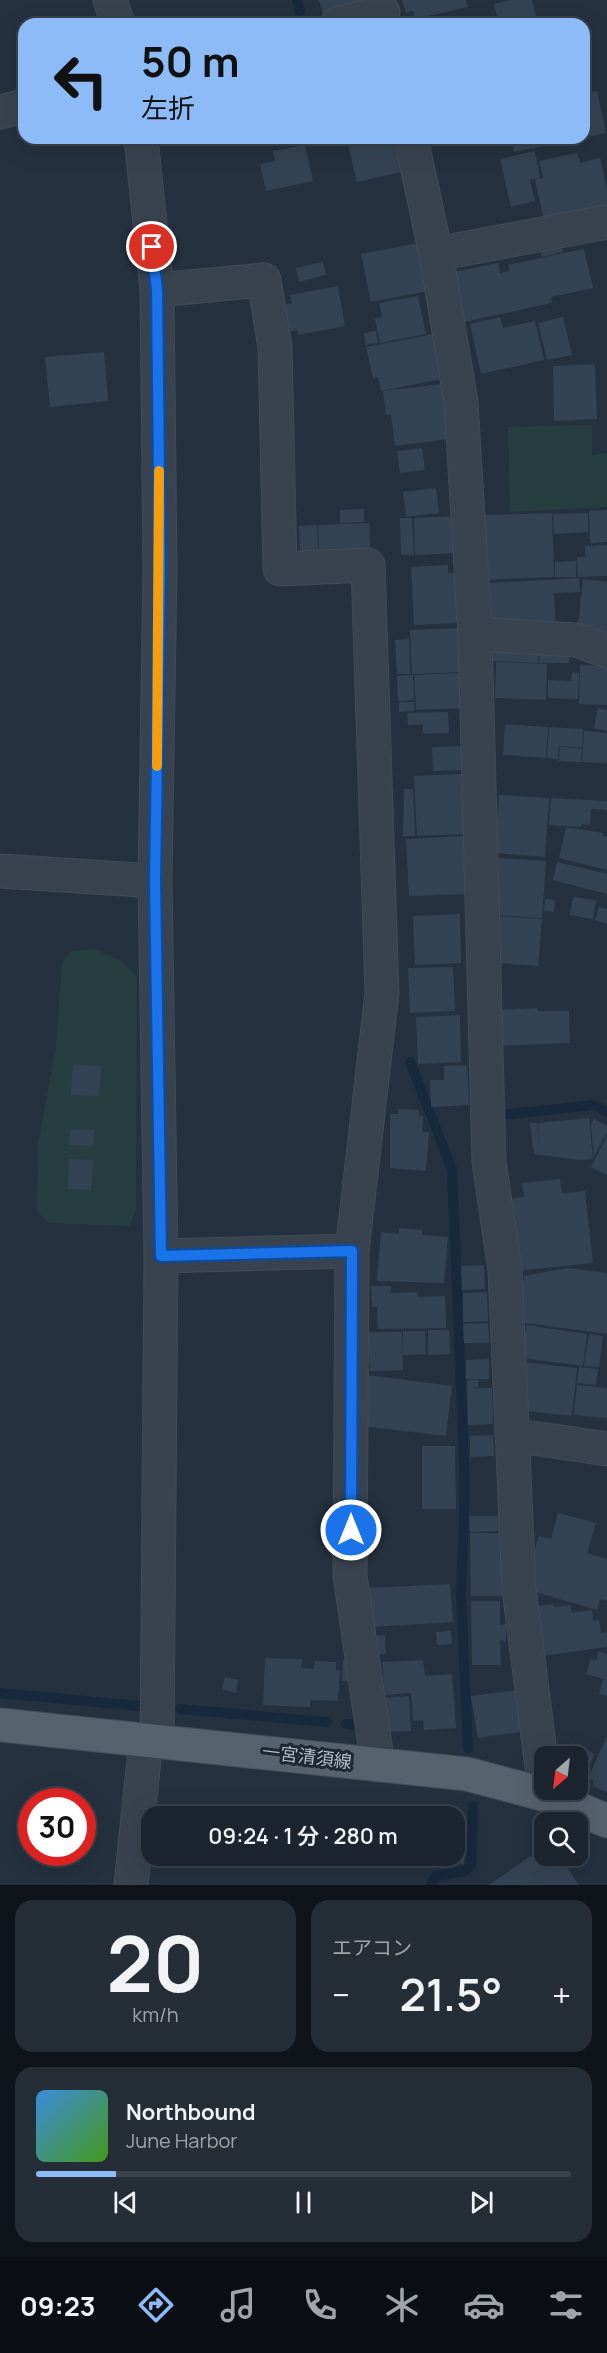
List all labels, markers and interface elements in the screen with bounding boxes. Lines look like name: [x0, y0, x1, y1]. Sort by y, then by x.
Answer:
text: 50 m: [141, 32, 239, 90]
icon: left: [42, 42, 120, 120]
text: 左折: [141, 89, 195, 126]
pin: [126, 221, 177, 272]
icon: arrive: [135, 230, 168, 263]
position arrow: [319, 1498, 383, 1562]
street label: 一宮清須線: [261, 1739, 353, 1773]
north arrow: [534, 1746, 588, 1800]
map controls: [534, 1746, 588, 1866]
speed limit sign: 30: [18, 1788, 96, 1866]
button: search: [534, 1812, 588, 1866]
text: 09:24 · 1 分 · 280 m: [208, 1821, 398, 1851]
text: 20: [107, 1909, 204, 2015]
text: エアコン: [332, 1934, 412, 1961]
text: 21.5°: [399, 1963, 502, 2025]
text: −: [332, 1972, 350, 2017]
text: +: [552, 1972, 571, 2017]
text: km/h: [132, 2001, 179, 2028]
text: Northbound: [126, 2097, 256, 2127]
text: June Harbor: [126, 2127, 238, 2154]
icon: previous: [109, 2186, 142, 2219]
icon: pause: [287, 2186, 320, 2219]
icon: next: [465, 2186, 498, 2219]
icon: directions: [135, 2284, 177, 2326]
icon: music: [217, 2284, 259, 2326]
icon: phone: [299, 2284, 341, 2326]
icon: climate: [381, 2284, 423, 2326]
icon: car: [463, 2284, 505, 2326]
icon: filters: [545, 2284, 587, 2326]
text: 09:23: [20, 2287, 96, 2324]

